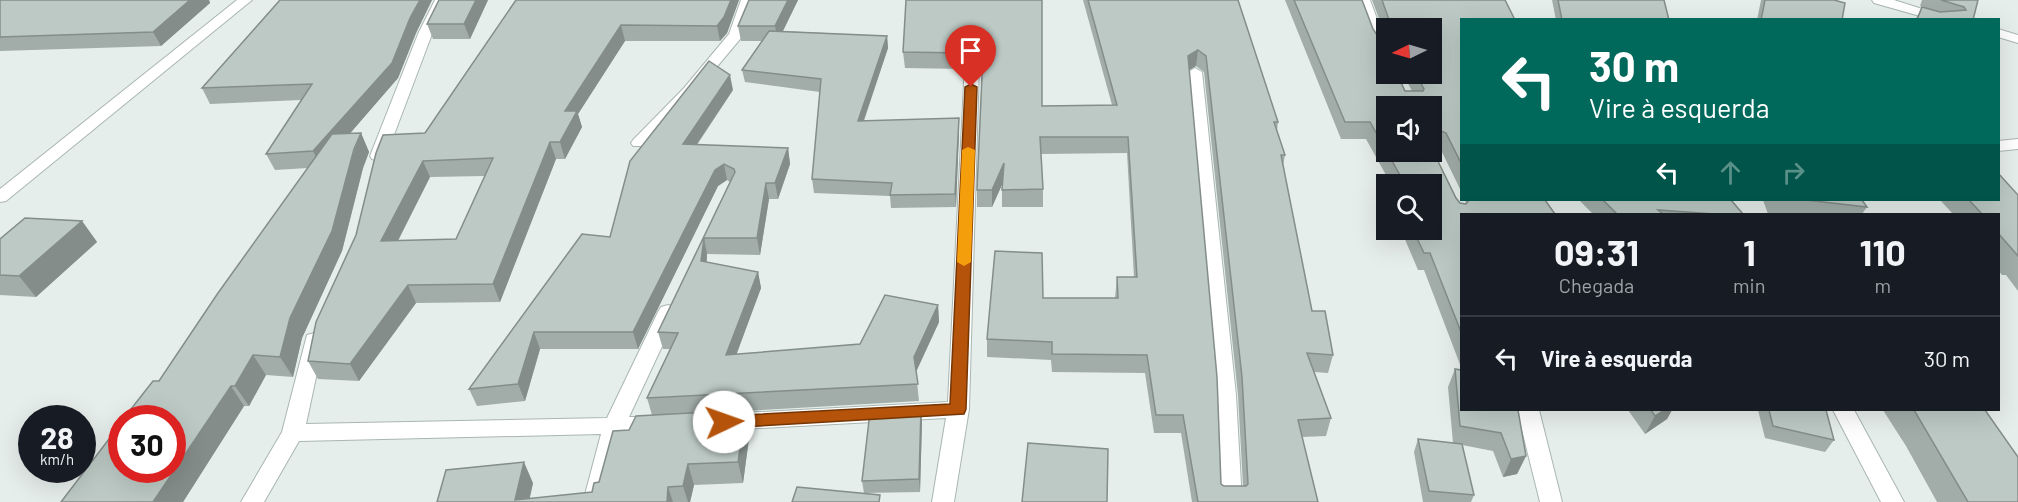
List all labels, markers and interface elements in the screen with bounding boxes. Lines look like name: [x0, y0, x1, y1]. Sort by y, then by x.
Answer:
north arrow: [1376, 18, 1442, 84]
map controls: [1376, 18, 1442, 240]
pin: [945, 25, 996, 87]
icon: arrive: [954, 34, 987, 67]
text: 30 m: [1589, 40, 1679, 90]
icon: left: [1490, 42, 1568, 120]
text: Vire à esquerda: [1589, 91, 1770, 123]
button: sound: [1376, 96, 1442, 162]
icon: left: [1651, 156, 1684, 189]
icon: ahead: [1714, 156, 1747, 189]
icon: right: [1777, 156, 1810, 189]
button: search: [1376, 174, 1442, 240]
text: 09:31: [1554, 230, 1639, 273]
text: 1: [1743, 230, 1756, 273]
text: 110: [1860, 230, 1906, 273]
text: Chegada: [1559, 273, 1634, 297]
text: min: [1733, 273, 1765, 297]
text: m: [1874, 273, 1891, 297]
icon: left: [1490, 342, 1523, 375]
text: Vire à esquerda: [1541, 345, 1692, 371]
text: 30 m: [1924, 345, 1970, 371]
position arrow: [692, 390, 756, 454]
speed limit sign: 30: [108, 405, 186, 483]
text: 28: [40, 419, 74, 455]
text: km/h: [40, 450, 74, 468]

